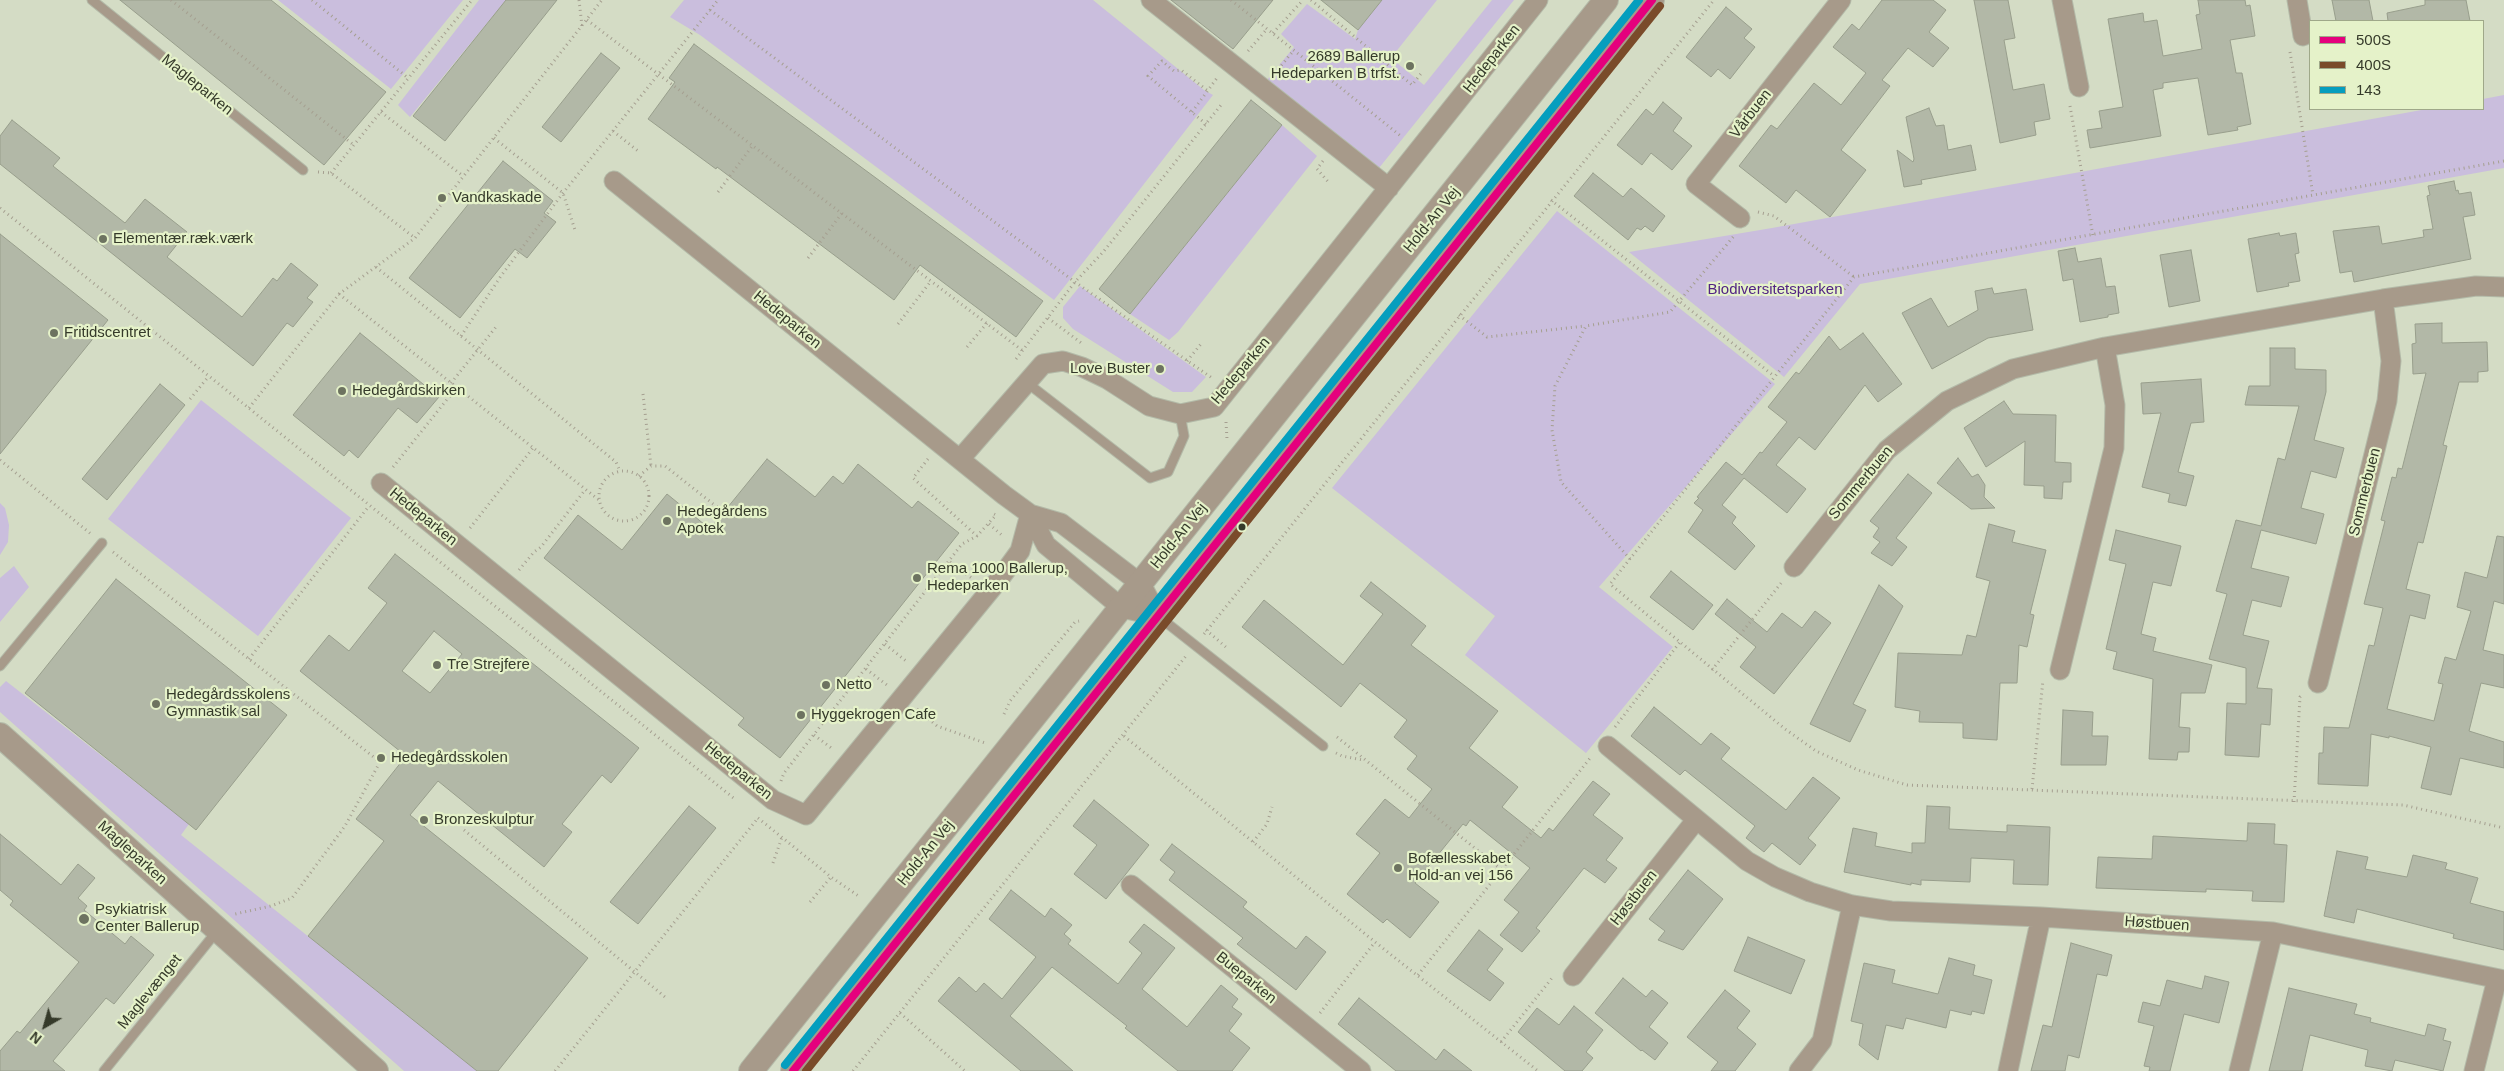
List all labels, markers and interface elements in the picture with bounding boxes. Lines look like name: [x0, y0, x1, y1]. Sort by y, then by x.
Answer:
legend: [2309, 20, 2484, 110]
street label: Hedeparken: [1460, 21, 1524, 97]
text: 500S: [2356, 31, 2391, 48]
place label: 2689 Ballerup Hedeparken B trfst.: [1271, 48, 1400, 83]
street label: Magleparken: [158, 51, 236, 119]
text: 400S: [2356, 56, 2391, 73]
marker: 2689 Ballerup Hedeparken B trfst.: [1404, 60, 1416, 72]
text: 143: [2356, 81, 2381, 98]
street label: Vårbuen: [1726, 86, 1776, 142]
street label: Hold-An Vej: [1400, 184, 1464, 256]
place label: Vandkaskade: [452, 189, 542, 207]
marker: Vandkaskade: [436, 192, 448, 204]
place label: Elementær.ræk.værk: [113, 230, 253, 248]
marker: Elementær.ræk.værk: [97, 233, 109, 245]
park label: Biodiversitetsparken: [1707, 281, 1843, 299]
street label: Hedeparken: [750, 287, 824, 353]
place label: Fritidscentret: [64, 324, 151, 342]
marker: Fritidscentret: [48, 327, 60, 339]
street label: Hedeparken: [1208, 334, 1274, 408]
place label: Love Buster: [1070, 360, 1150, 378]
marker: Love Buster: [1154, 363, 1166, 375]
place label: Hedegårdskirken: [352, 382, 465, 400]
marker: Hedegårdskirken: [336, 385, 348, 397]
street label: Sommerbuen: [1825, 443, 1897, 523]
street label: Sommerbuen: [2345, 446, 2385, 538]
street label: Hedeparken: [386, 484, 460, 550]
street label: Hold-An Vej: [1147, 500, 1211, 572]
place label: Hedegårdens Apotek: [677, 503, 767, 538]
marker: Hedegårdens Apotek: [661, 515, 673, 527]
unlabelled marker: [1237, 522, 1247, 532]
place label: Rema 1000 Ballerup, Hedeparken: [927, 560, 1068, 595]
marker: Rema 1000 Ballerup, Hedeparken: [911, 572, 923, 584]
place label: Tre Strejfere: [447, 656, 530, 674]
marker: Tre Strejfere: [431, 659, 443, 671]
place label: Netto: [836, 676, 872, 694]
marker: Netto: [820, 679, 832, 691]
place label: Hedegårdsskolens Gymnastik sal: [166, 686, 290, 721]
marker: Hedegårdsskolens Gymnastik sal: [150, 698, 162, 710]
place label: Hyggekrogen Cafe: [811, 706, 936, 724]
marker: Hyggekrogen Cafe: [795, 709, 807, 721]
street label: Hedeparken: [701, 738, 775, 804]
place label: Hedegårdsskolen: [391, 749, 508, 767]
marker: Hedegårdsskolen: [375, 752, 387, 764]
place label: Bronzeskulptur: [434, 811, 534, 829]
marker: Bronzeskulptur: [418, 814, 430, 826]
street label: Magleparken: [94, 817, 170, 889]
street label: Hold-An Vej: [894, 817, 958, 889]
place label: Bofællesskabet Hold-an vej 156: [1408, 850, 1513, 885]
marker: Bofællesskabet Hold-an vej 156: [1392, 862, 1404, 874]
street label: Høstbuen: [1607, 867, 1661, 929]
place label: Psykiatrisk Center Ballerup: [95, 901, 199, 936]
marker: Psykiatrisk Center Ballerup: [77, 912, 91, 926]
street label: Høstbuen: [2124, 913, 2190, 935]
street label: Bueparken: [1212, 948, 1280, 1008]
street label: Maglevænget: [114, 951, 186, 1033]
north arrow: [20, 1001, 70, 1051]
text: N: [27, 1028, 45, 1047]

